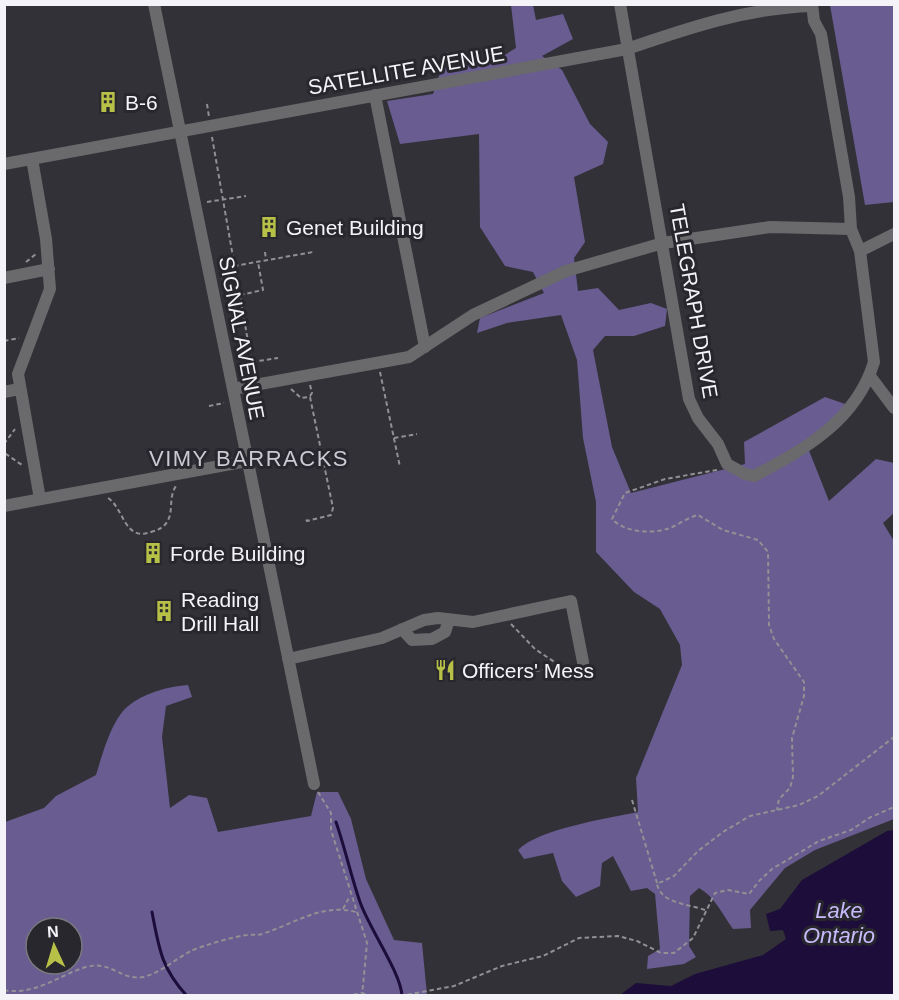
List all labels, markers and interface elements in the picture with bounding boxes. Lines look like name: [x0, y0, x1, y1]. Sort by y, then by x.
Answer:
street label: SATELLITE AVENUE: [306, 41, 506, 99]
building icon: B-6: [96, 90, 120, 114]
place label: B-6: [125, 91, 158, 114]
street label: TELEGRAPH DRIVE: [666, 202, 722, 400]
building icon: Genet Building: [257, 215, 281, 239]
place label: Genet Building: [286, 216, 424, 239]
street label: SIGNAL AVENUE: [215, 254, 269, 422]
district label: VIMY BARRACKS: [149, 446, 349, 471]
building icon: Forde Building: [141, 541, 165, 565]
place label: Forde Building: [170, 542, 305, 565]
place label: Reading Drill Hall: [181, 588, 259, 635]
building icon: Reading Drill Hall: [152, 599, 176, 623]
restaurant icon: Officers' Mess: [433, 658, 457, 682]
place label: Officers' Mess: [462, 659, 594, 682]
water label: Lake Ontario: [803, 898, 875, 948]
north arrow: [24, 916, 84, 976]
text: N: [47, 923, 59, 940]

